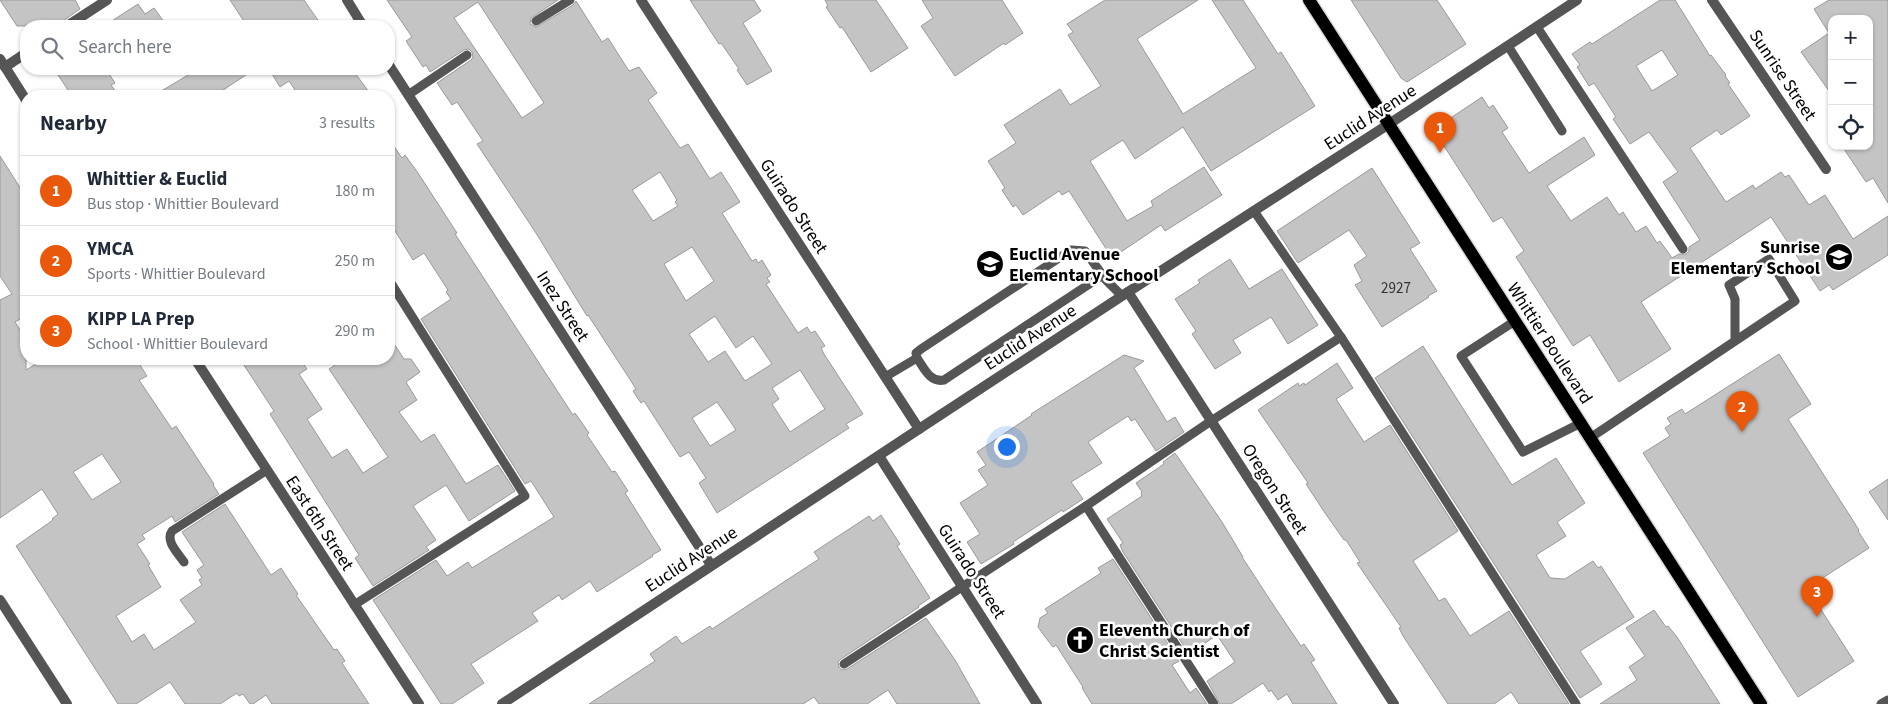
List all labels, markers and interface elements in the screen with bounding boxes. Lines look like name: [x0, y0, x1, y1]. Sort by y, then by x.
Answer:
map controls: [1828, 15, 1873, 150]
button: +: [1828, 15, 1873, 60]
search box: [20, 20, 395, 75]
street label: Sunrise Street: [1743, 25, 1822, 126]
icon: search: [38, 34, 66, 62]
text: Search here: [78, 34, 172, 61]
button: −: [1828, 60, 1873, 105]
street label: Euclid Avenue: [1319, 78, 1421, 157]
button: locate: [1828, 105, 1873, 150]
text: Nearby: [40, 108, 107, 138]
text: 3 results: [319, 112, 375, 134]
pin: 1: [1424, 112, 1456, 153]
street label: Guirado Street: [754, 154, 834, 259]
text: Whittier & Euclid: [87, 166, 227, 193]
text: 1: [52, 180, 60, 202]
text: 180 m: [335, 180, 375, 202]
text: Bus stop · Whittier Boulevard: [87, 193, 279, 215]
place label: Sunrise Elementary School: [1670, 235, 1820, 281]
text: YMCA: [87, 236, 133, 263]
place label: Euclid Avenue Elementary School: [1009, 242, 1159, 288]
school or university icon: Sunrise Elementary School: [1824, 242, 1854, 272]
school or university icon: Euclid Avenue Elementary School: [975, 249, 1005, 279]
text: 2: [52, 250, 60, 272]
text: 250 m: [335, 250, 375, 272]
text: Sports · Whittier Boulevard: [87, 263, 266, 285]
street label: Inez Street: [530, 266, 595, 347]
house number: 2927: [1381, 278, 1411, 299]
street label: Whittier Boulevard: [1501, 278, 1598, 409]
street label: Euclid Avenue: [979, 298, 1081, 377]
text: KIPP LA Prep: [87, 306, 195, 333]
text: 3: [52, 320, 60, 342]
text: 290 m: [335, 320, 375, 342]
text: School · Whittier Boulevard: [87, 333, 268, 355]
pin: 2: [1726, 391, 1758, 432]
your location: [994, 434, 1020, 460]
street label: Oregon Street: [1236, 439, 1313, 540]
street label: East 6th Street: [279, 471, 360, 576]
street label: Guirado Street: [932, 519, 1012, 624]
street label: Euclid Avenue: [640, 520, 742, 599]
pin: 3: [1801, 576, 1833, 617]
place label: Eleventh Church of Christ Scientist: [1099, 618, 1250, 664]
church icon: Eleventh Church of Christ Scientist: [1065, 625, 1095, 655]

